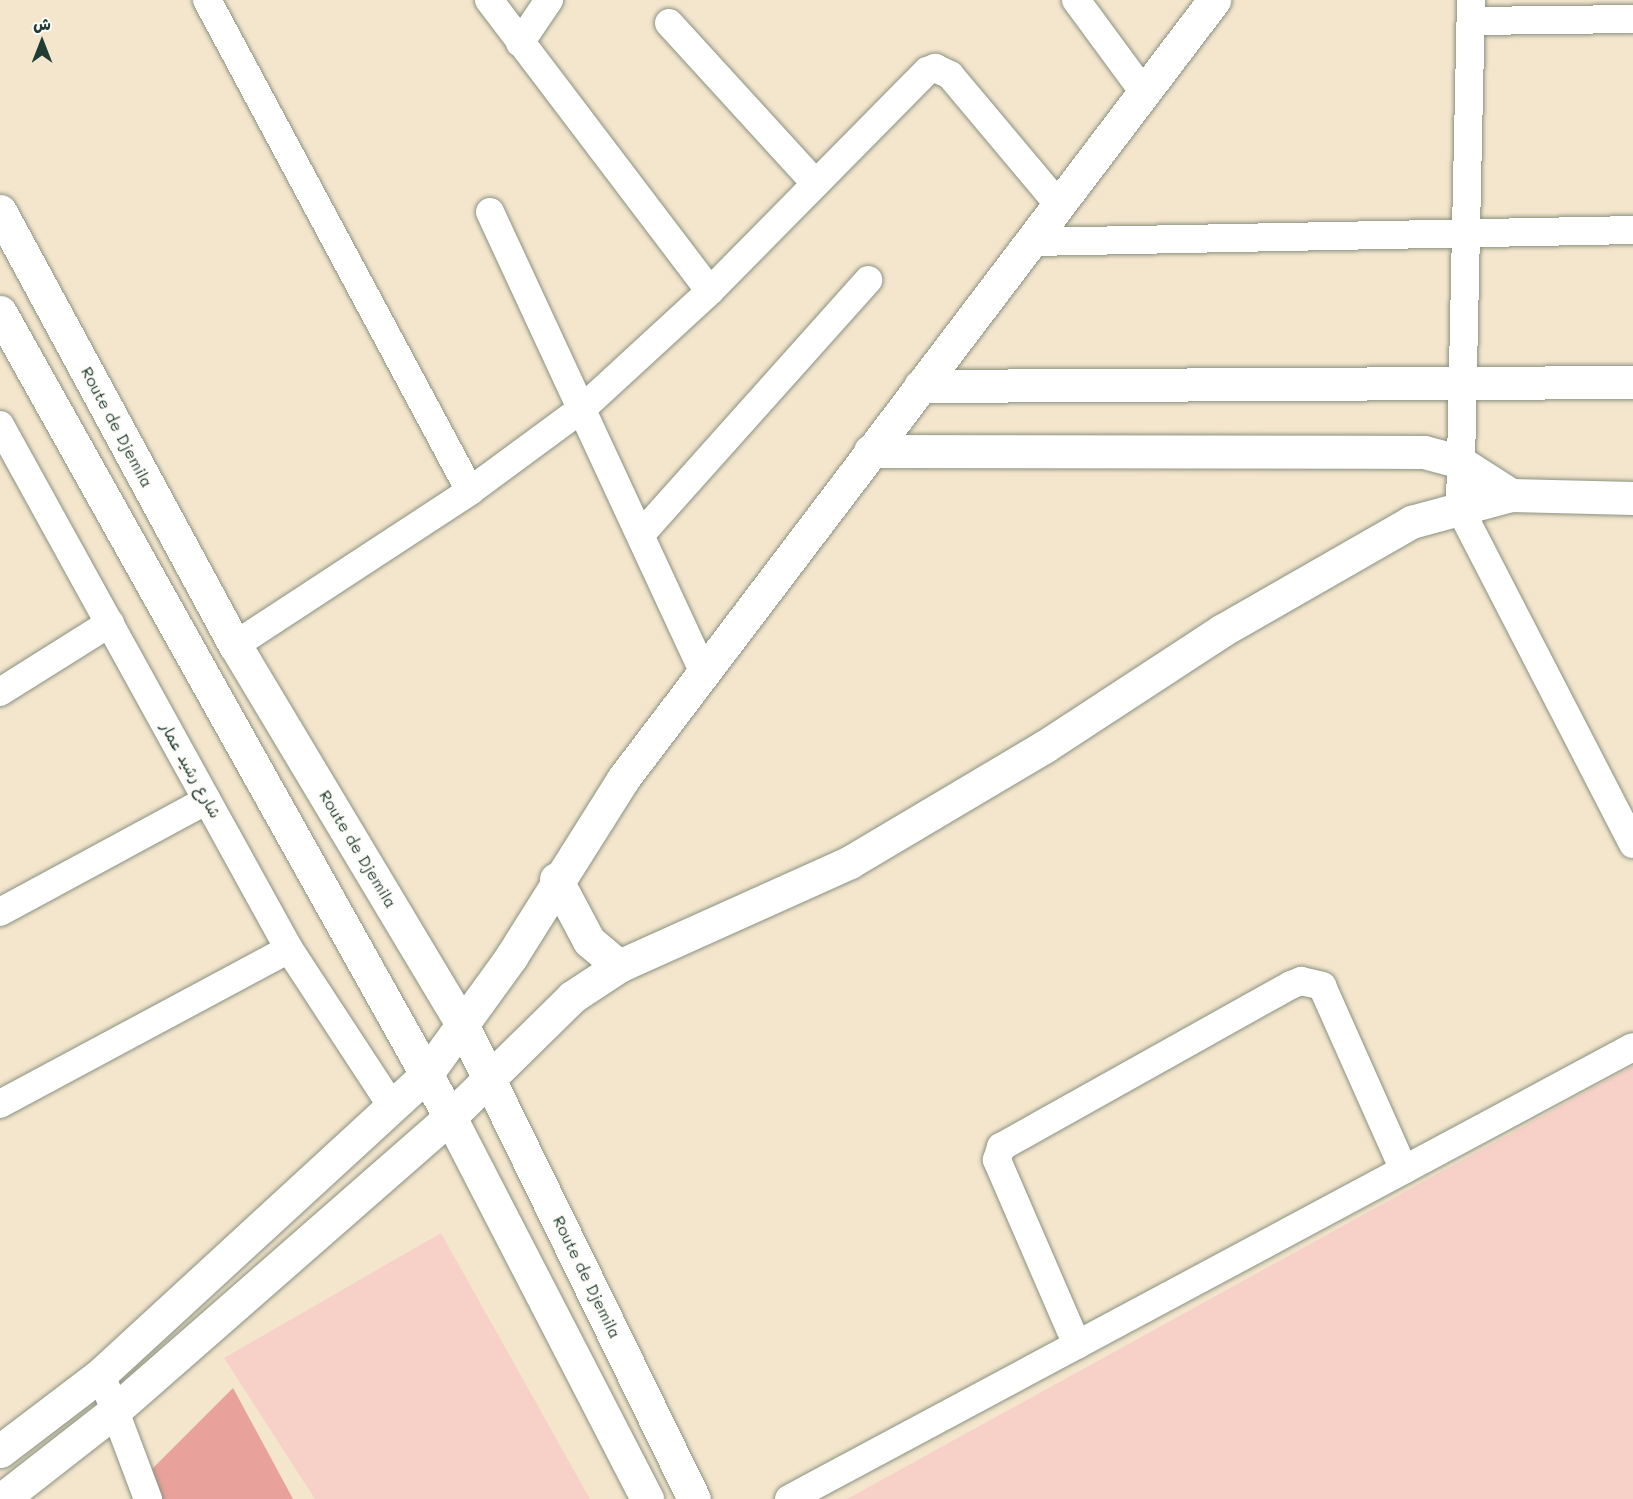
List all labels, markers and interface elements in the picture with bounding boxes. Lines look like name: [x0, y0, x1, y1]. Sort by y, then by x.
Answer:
north arrow: [12, 12, 72, 72]
text: ش: [33, 13, 51, 34]
street label: Route de Djemila: [77, 363, 157, 491]
street label: شارع رشيد عمار: [157, 719, 225, 821]
street label: Route de Djemila: [315, 787, 401, 911]
street label: Route de Djemila: [549, 1213, 625, 1341]

